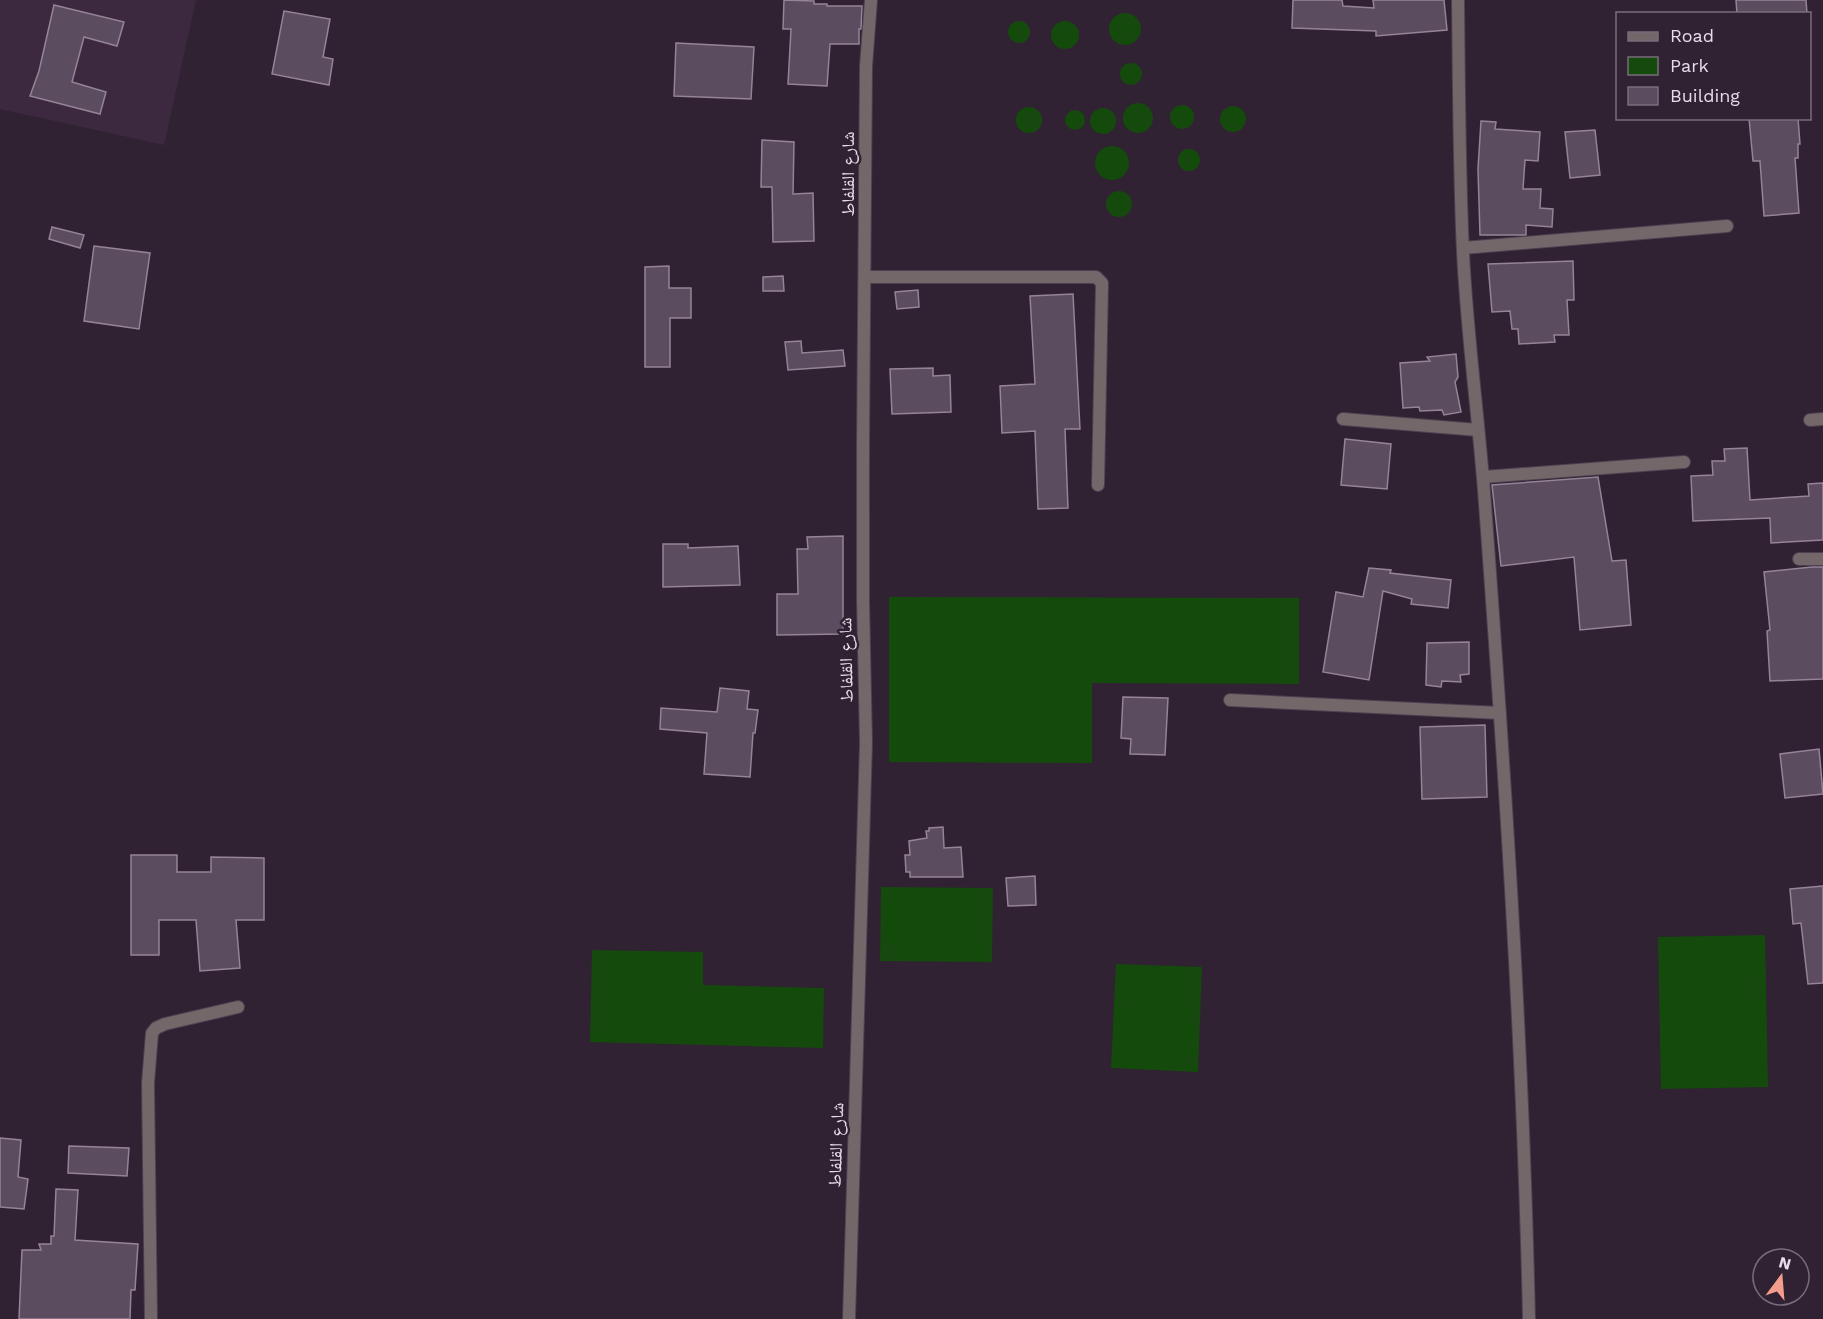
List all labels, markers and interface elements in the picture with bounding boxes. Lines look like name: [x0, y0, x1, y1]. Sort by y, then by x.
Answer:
legend: [1616, 12, 1811, 120]
text: Road: [1670, 25, 1714, 46]
text: Park: [1670, 55, 1709, 76]
text: Building: [1670, 85, 1740, 106]
street label: شارع القلفاط: [837, 131, 859, 217]
street label: شارع القلفاط: [834, 617, 858, 703]
street label: شارع القلفاط: [824, 1102, 848, 1188]
north arrow: [1751, 1247, 1811, 1307]
text: N: [1777, 1252, 1793, 1274]

